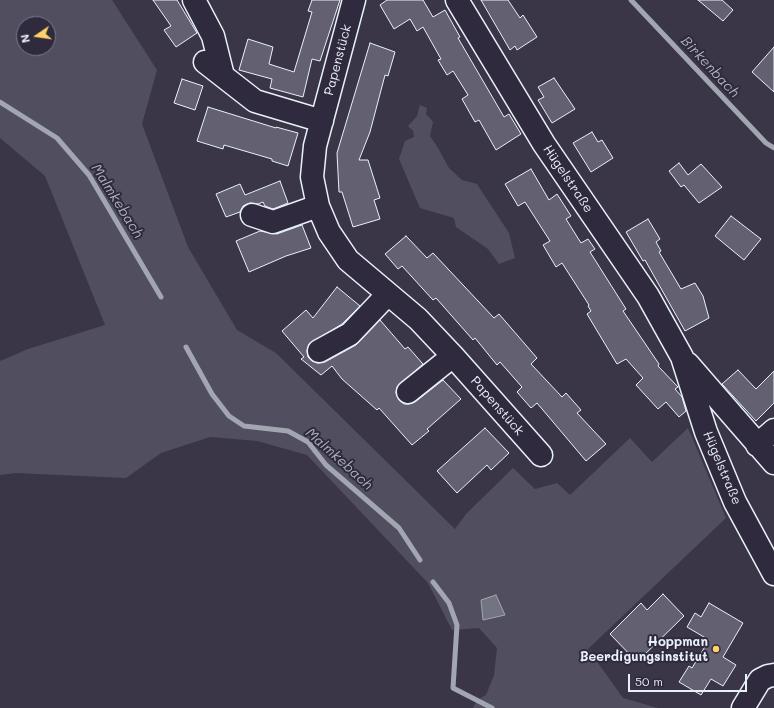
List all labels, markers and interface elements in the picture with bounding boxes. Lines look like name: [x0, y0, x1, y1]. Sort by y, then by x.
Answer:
north arrow: [16, 16, 56, 56]
street label: Papenstück: [321, 23, 355, 97]
text: N: [17, 33, 33, 44]
water label: Birkenbach: [677, 33, 743, 101]
street label: Hügelstraße: [540, 142, 596, 216]
water label: Malmkebach: [88, 161, 146, 241]
street label: Papenstück: [467, 373, 527, 439]
water label: Malmkebach: [302, 425, 376, 493]
street label: Hügelstraße: [700, 429, 744, 507]
place label: Hoppman Beerdigungsinstitut: [580, 634, 708, 665]
marker: Hoppman Beerdigungsinstitut: [711, 644, 721, 654]
scale bar: [630, 666, 749, 692]
text: 50 m: [635, 673, 663, 689]

